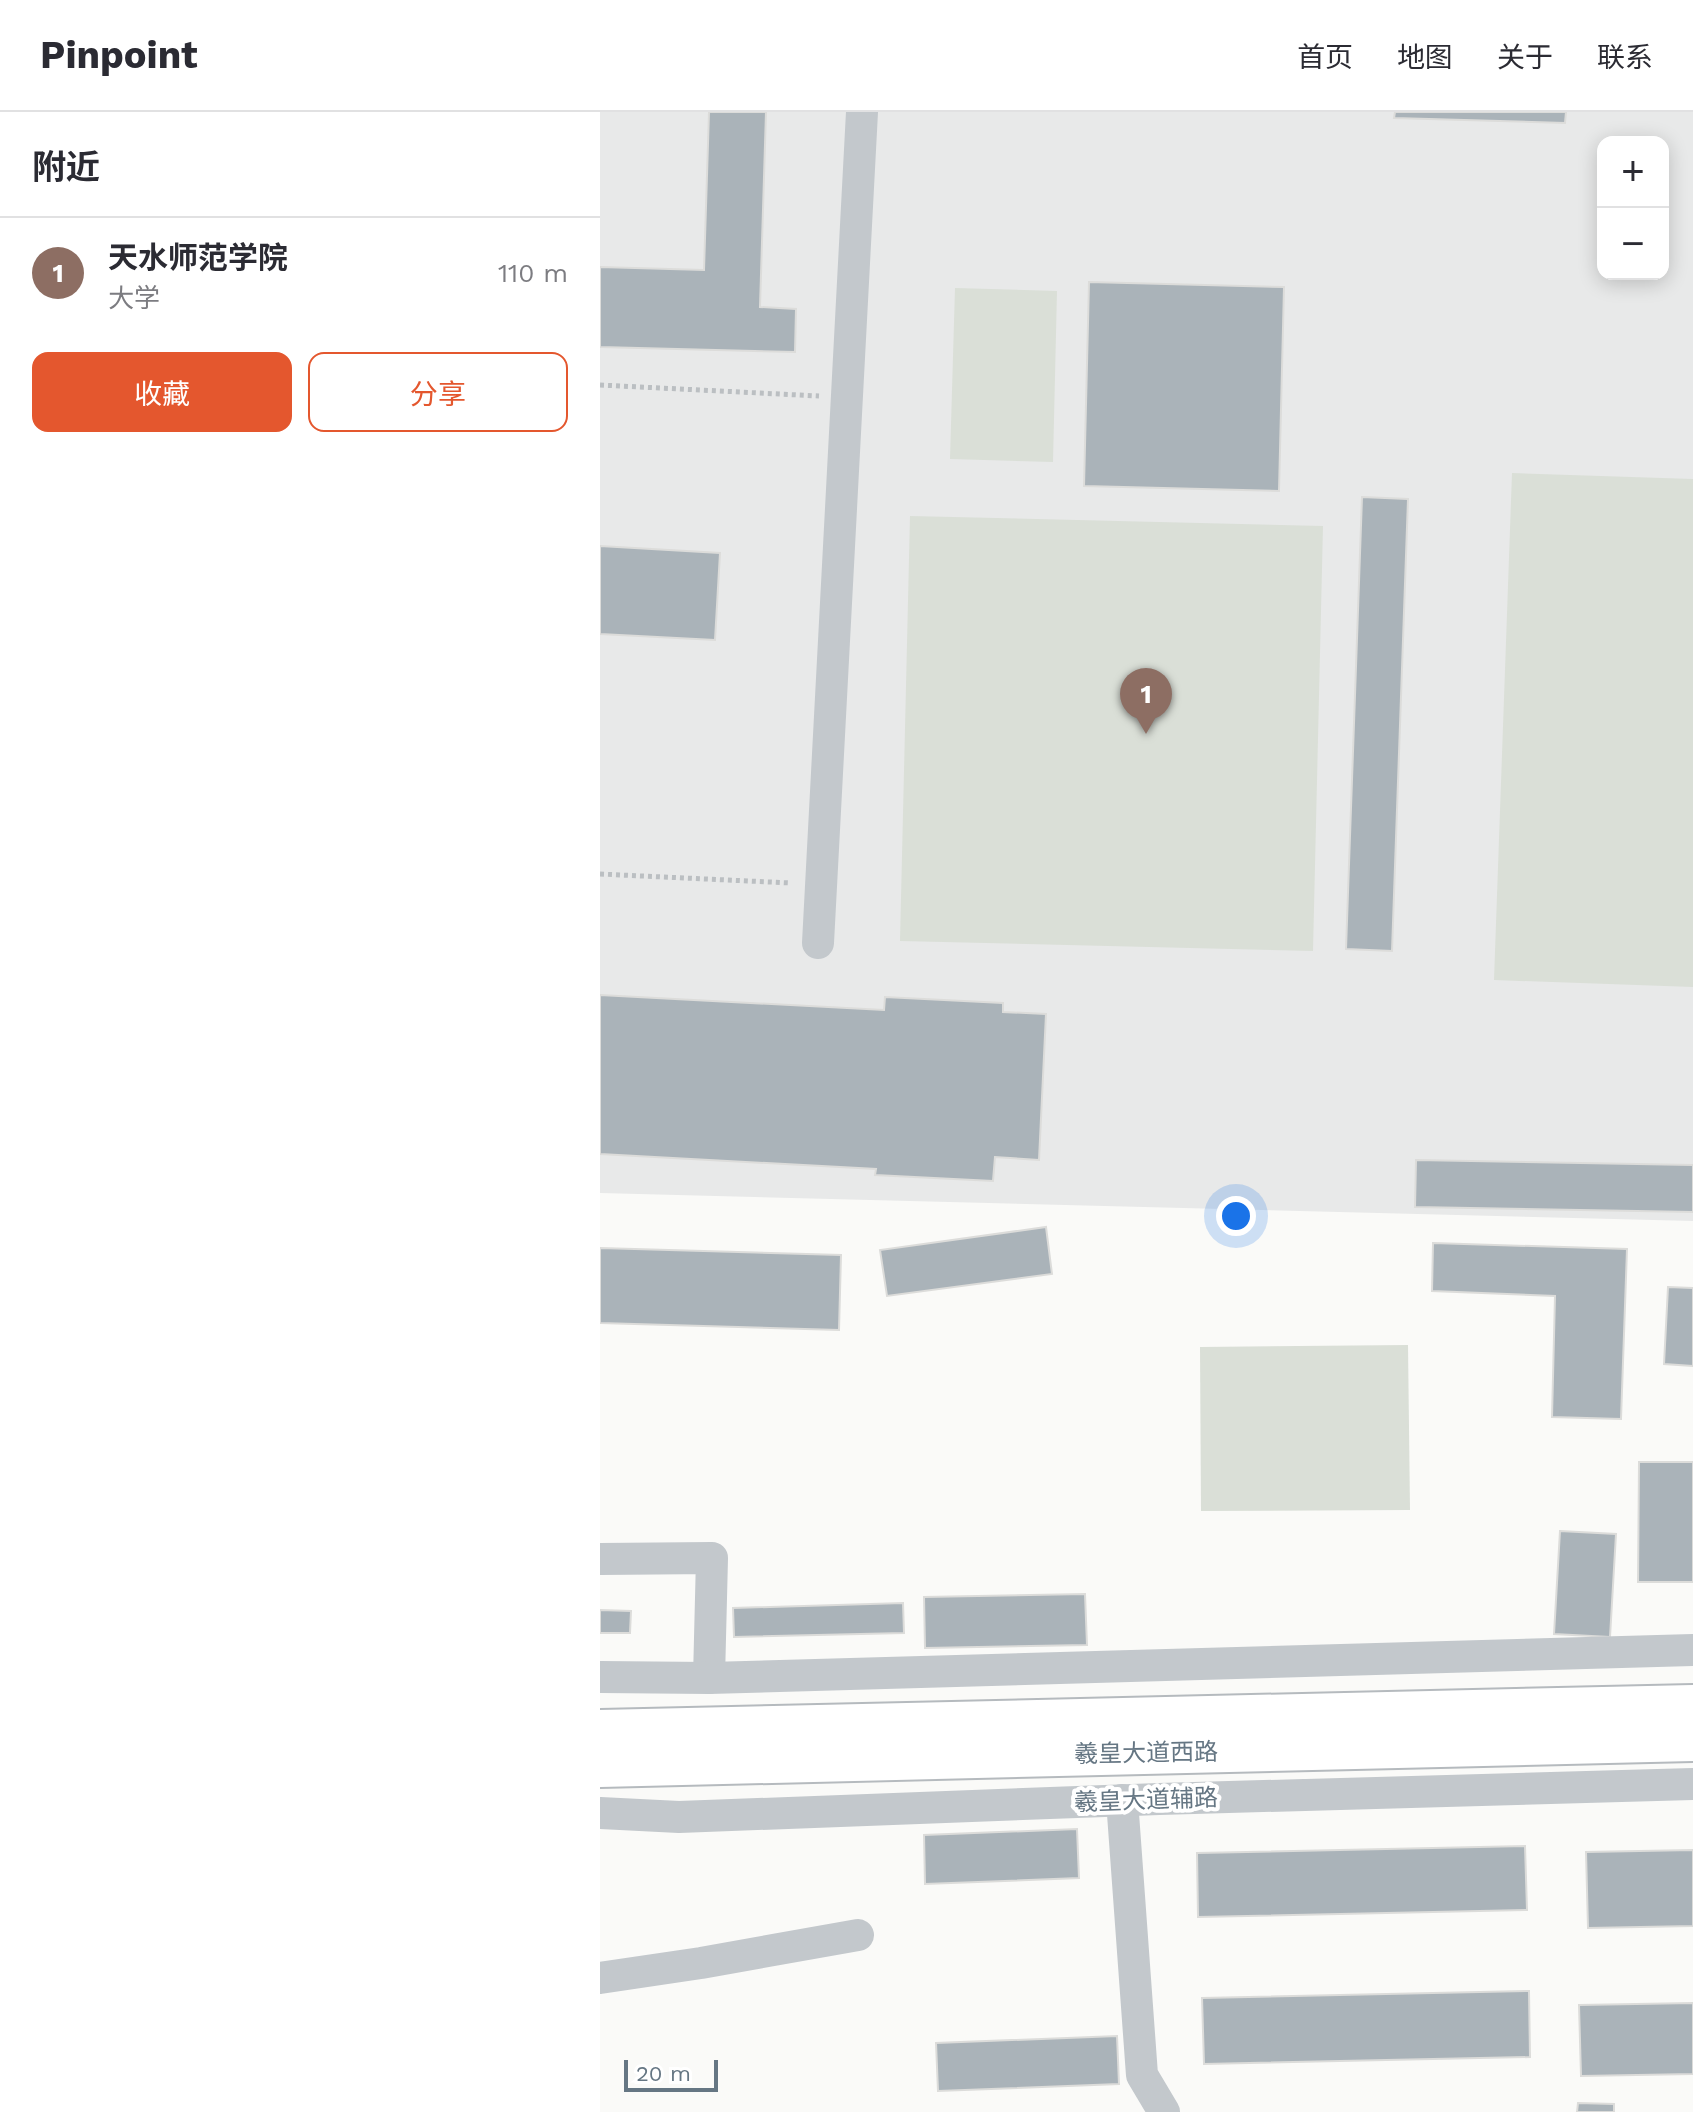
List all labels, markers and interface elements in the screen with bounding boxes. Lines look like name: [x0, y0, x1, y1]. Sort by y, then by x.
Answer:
text: Pinpoint: [40, 33, 198, 77]
text: 首页: [1297, 41, 1353, 74]
text: 地图: [1397, 41, 1453, 74]
text: 关于: [1497, 41, 1553, 74]
text: 联系: [1597, 41, 1653, 74]
map controls: [1597, 136, 1669, 280]
button: +: [1597, 136, 1669, 208]
text: 附近: [32, 147, 100, 187]
button: −: [1597, 208, 1669, 280]
text: 天水师范学院: [108, 240, 288, 275]
text: 1: [52, 258, 64, 288]
text: 110 m: [498, 258, 568, 288]
text: 大学: [108, 283, 160, 313]
button: 收藏: [32, 352, 292, 432]
button: 分享: [308, 352, 568, 432]
pin: 1: [1120, 668, 1172, 734]
your location: [1216, 1196, 1256, 1236]
street label: 羲皇大道西路: [1074, 1738, 1218, 1768]
street label: 羲皇大道辅路: [1074, 1783, 1218, 1817]
scale bar: [624, 2056, 718, 2092]
text: 20 m: [636, 2061, 691, 2086]

